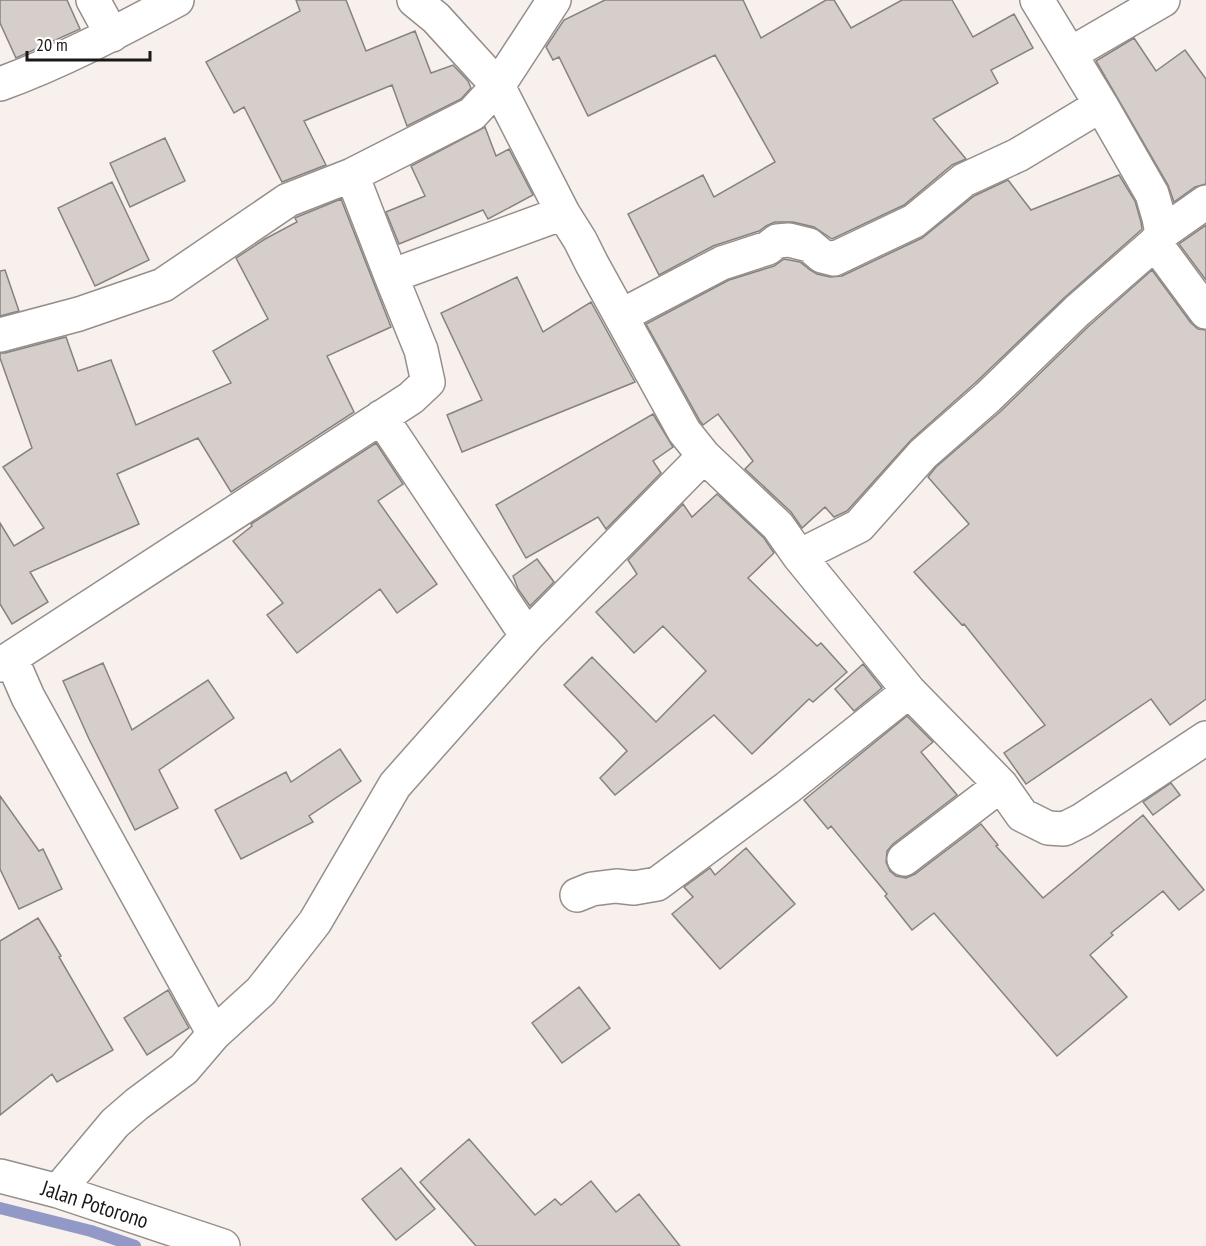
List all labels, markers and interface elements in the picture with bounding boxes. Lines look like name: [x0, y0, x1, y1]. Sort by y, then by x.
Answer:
scale bar: [27, 24, 150, 62]
text: 20 m: [36, 33, 68, 56]
street label: Jalan Potorono: [37, 1173, 152, 1234]

